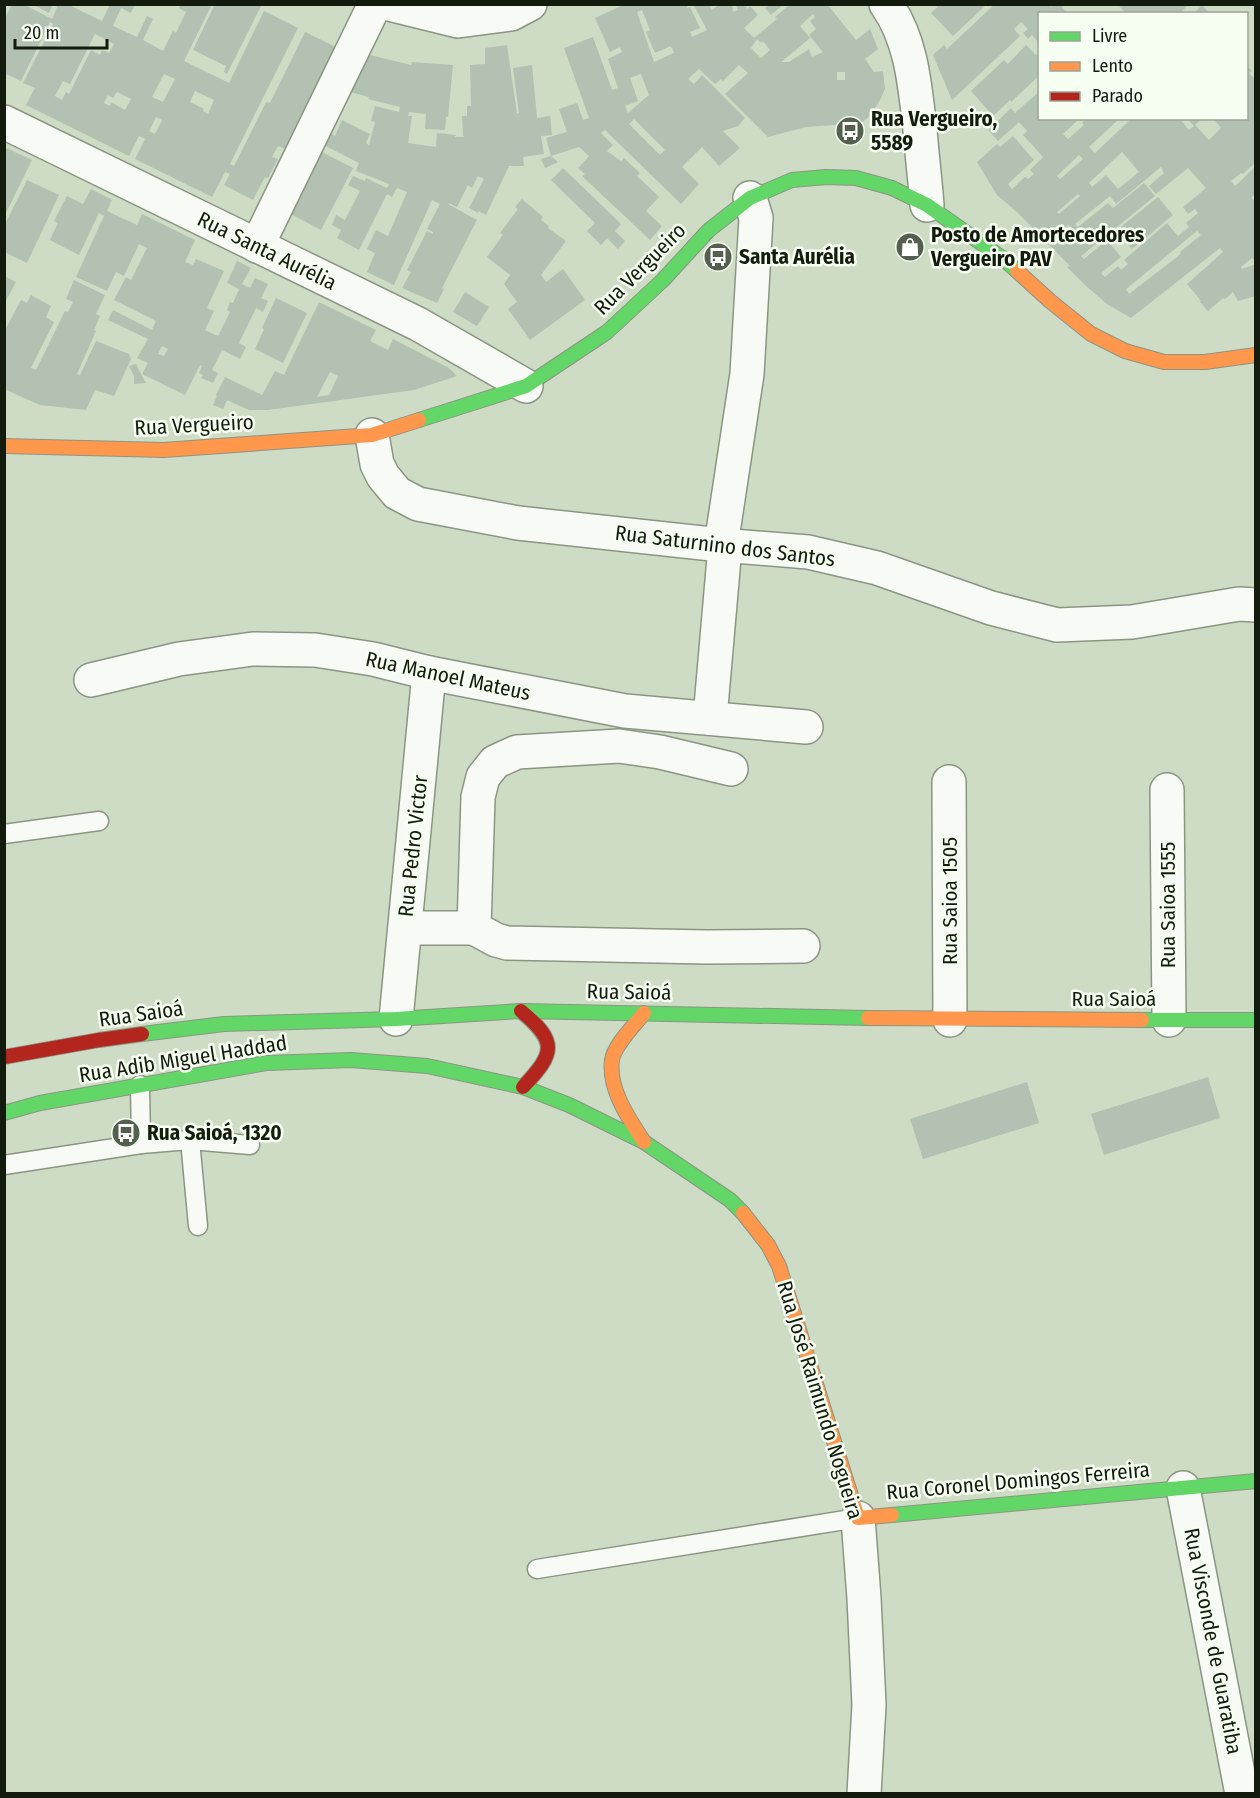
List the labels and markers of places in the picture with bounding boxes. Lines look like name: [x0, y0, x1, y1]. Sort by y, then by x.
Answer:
place label: Rua Vergueiro, 5589: [871, 106, 997, 156]
bus stop icon: Rua Vergueiro, 5589: [834, 115, 866, 147]
place label: Posto de Amortecedores Vergueiro PAV: [930, 222, 1144, 272]
shop icon: Posto de Amortecedores Vergueiro PAV: [894, 231, 926, 263]
bus stop icon: Santa Aurélia: [702, 241, 734, 273]
place label: Santa Aurélia: [739, 244, 855, 270]
bus stop icon: Rua Saioá, 1320: [110, 1117, 142, 1149]
place label: Rua Saioá, 1320: [147, 1120, 282, 1146]

